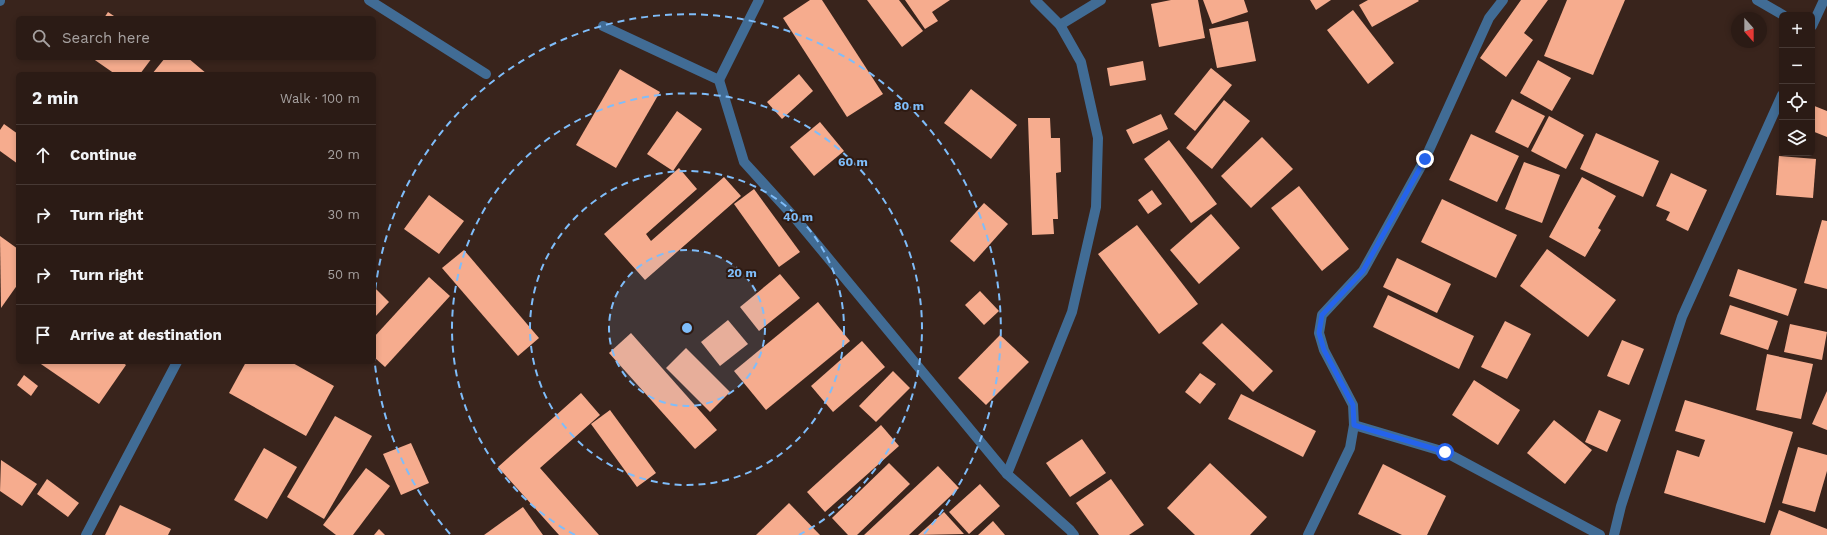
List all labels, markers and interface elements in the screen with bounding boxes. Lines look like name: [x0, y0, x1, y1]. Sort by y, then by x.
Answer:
north arrow: [1731, 12, 1767, 48]
map controls: [1779, 12, 1815, 156]
button: +: [1779, 12, 1815, 48]
search box: [16, 16, 376, 60]
icon: search: [30, 27, 52, 49]
text: Search here: [62, 29, 150, 47]
button: −: [1779, 48, 1815, 84]
button: locate: [1779, 84, 1815, 120]
text: 2 min: [32, 88, 78, 108]
text: Walk · 100 m: [280, 91, 360, 106]
text: 80 m: [894, 99, 924, 113]
button: layers: [1779, 120, 1815, 156]
icon: ahead: [32, 144, 54, 166]
text: Continue: [70, 146, 137, 164]
text: 20 m: [328, 147, 360, 162]
route end: [1416, 150, 1434, 168]
text: 60 m: [838, 155, 868, 169]
icon: right: [32, 204, 54, 226]
text: Turn right: [70, 206, 143, 224]
text: 30 m: [328, 207, 360, 222]
text: 40 m: [783, 210, 813, 224]
icon: right: [32, 264, 54, 286]
text: Turn right: [70, 266, 143, 284]
text: 20 m: [727, 266, 757, 280]
text: 50 m: [328, 267, 360, 282]
centre of rings: [680, 321, 694, 335]
icon: arrive: [32, 324, 54, 346]
text: Arrive at destination: [70, 326, 222, 344]
route start: [1436, 443, 1454, 461]

